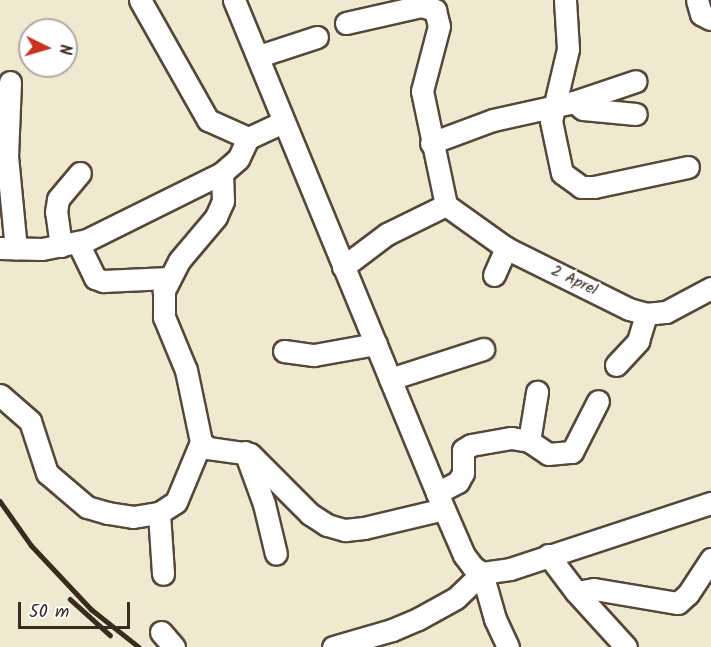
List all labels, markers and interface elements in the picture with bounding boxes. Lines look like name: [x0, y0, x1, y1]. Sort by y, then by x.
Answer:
north arrow: [18, 18, 78, 78]
text: N: [52, 43, 77, 56]
street label: 2 Aprel: [548, 262, 600, 300]
scale bar: [21, 590, 134, 628]
text: 50 m: [29, 598, 69, 627]

